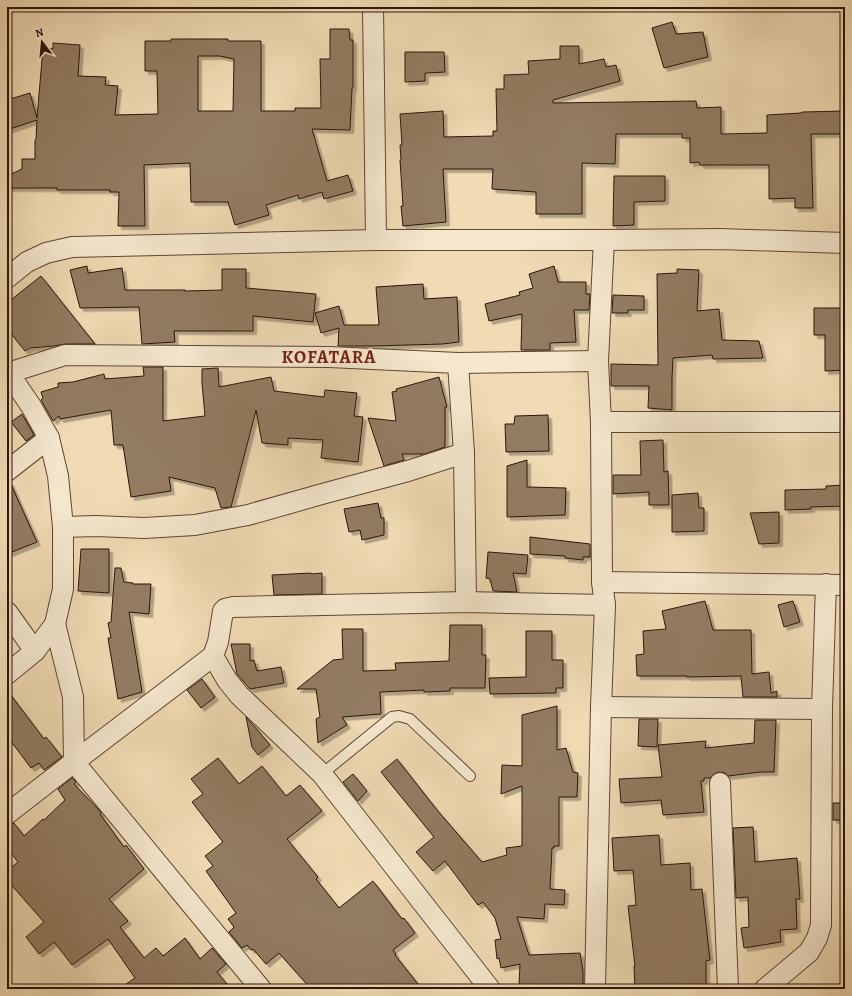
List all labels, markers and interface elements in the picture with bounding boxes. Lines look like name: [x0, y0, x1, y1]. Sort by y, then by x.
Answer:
north arrow: [22, 22, 62, 62]
text: N: [33, 25, 45, 41]
district label: KOFATARA: [282, 345, 376, 369]

